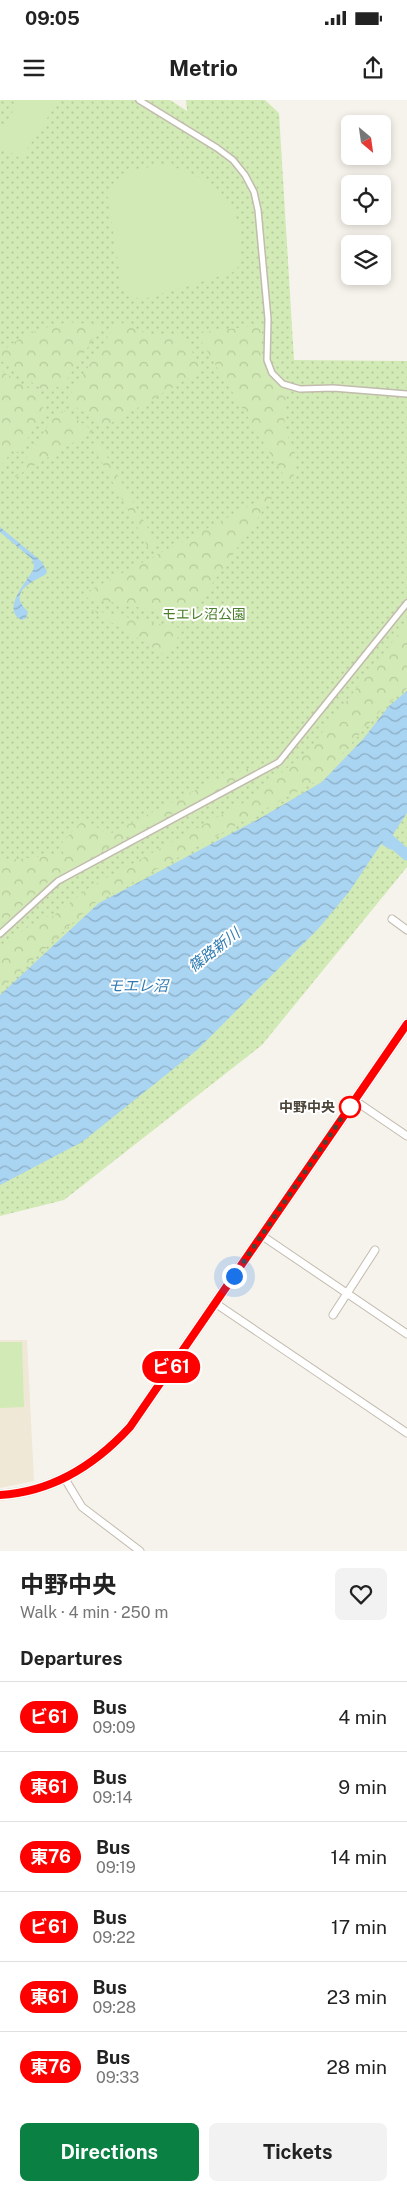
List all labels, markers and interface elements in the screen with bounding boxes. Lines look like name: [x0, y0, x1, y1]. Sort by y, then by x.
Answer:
text: 09:05: [25, 7, 80, 29]
icon: menu: [20, 54, 48, 82]
icon: share: [359, 54, 387, 82]
text: Metrio: [169, 55, 238, 81]
north arrow: [341, 115, 391, 165]
map controls: [341, 115, 391, 285]
button: locate: [341, 175, 391, 225]
button: layers: [341, 235, 391, 285]
park label: モエレ沼公園: [162, 606, 246, 622]
water label: 篠路新川: [185, 923, 244, 975]
water label: モエレ沼: [108, 977, 170, 994]
marker: 中野中央: [339, 1096, 361, 1118]
place label: 中野中央: [279, 1099, 335, 1115]
your location: [222, 1264, 247, 1289]
line badge: ビ61: [142, 1351, 200, 1383]
text: ビ61: [152, 1356, 190, 1377]
button: heart: [335, 1568, 387, 1620]
text: 中野中央: [20, 1570, 116, 1598]
text: Walk · 4 min · 250 m: [20, 1603, 168, 1622]
text: Departures: [20, 1647, 123, 1669]
text: Bus: [93, 1696, 127, 1718]
text: ビ61: [30, 1706, 68, 1727]
text: 4 min: [338, 1706, 387, 1728]
text: 09:09: [93, 1718, 136, 1737]
text: Bus: [93, 1766, 127, 1788]
text: 東61: [30, 1776, 68, 1797]
text: 9 min: [338, 1776, 387, 1798]
text: 09:14: [93, 1788, 132, 1807]
text: Bus: [96, 1836, 130, 1858]
text: 東76: [30, 1846, 71, 1867]
text: 14 min: [330, 1846, 387, 1868]
text: 09:19: [96, 1858, 136, 1877]
text: Bus: [93, 1906, 127, 1928]
text: ビ61: [30, 1916, 68, 1937]
text: 17 min: [331, 1916, 387, 1938]
text: 09:22: [93, 1928, 135, 1947]
text: Bus: [93, 1976, 127, 1998]
text: 東61: [30, 1986, 68, 2007]
text: 23 min: [327, 1986, 387, 2008]
text: 09:28: [93, 1998, 136, 2017]
text: Bus: [96, 2046, 130, 2068]
text: 東76: [30, 2056, 71, 2077]
text: 28 min: [327, 2056, 387, 2078]
text: 09:33: [96, 2068, 139, 2087]
button: Directions: [20, 2123, 199, 2181]
button: Tickets: [209, 2123, 387, 2181]

